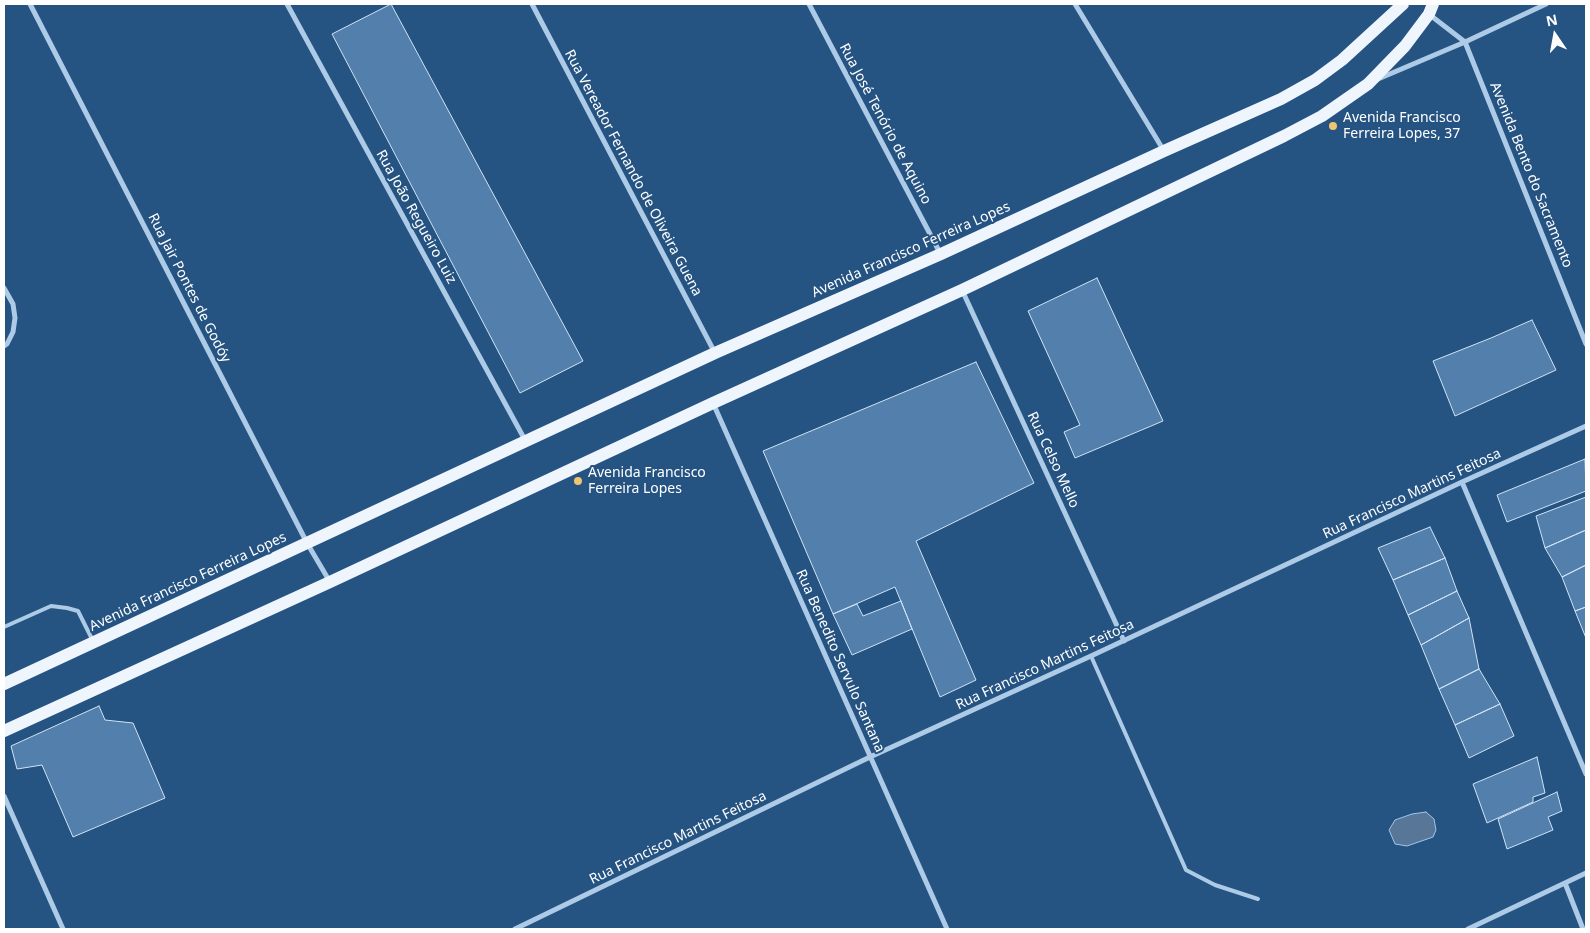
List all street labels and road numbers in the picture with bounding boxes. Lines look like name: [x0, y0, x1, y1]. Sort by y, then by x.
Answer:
street label: Rua José Tenório de Aquino: [835, 41, 935, 207]
street label: Rua Vereador Fernando de Oliveira Guena: [561, 47, 705, 299]
street label: Avenida Bento do Sacramento: [1486, 80, 1576, 270]
street label: Rua João Regueiro Luiz: [372, 147, 460, 287]
street label: Avenida Francisco Ferreira Lopes: [809, 199, 1013, 301]
street label: Rua Jair Pontes de Godóy: [144, 211, 234, 365]
street label: Rua Celso Mello: [1023, 409, 1083, 511]
street label: Rua Francisco Martins Feitosa: [1320, 445, 1504, 543]
street label: Avenida Francisco Ferreira Lopes: [87, 529, 289, 635]
street label: Rua Benedito Servulo Santana: [792, 567, 888, 755]
street label: Rua Francisco Martins Feitosa: [953, 616, 1137, 714]
street label: Rua Francisco Martins Feitosa: [587, 788, 769, 888]

